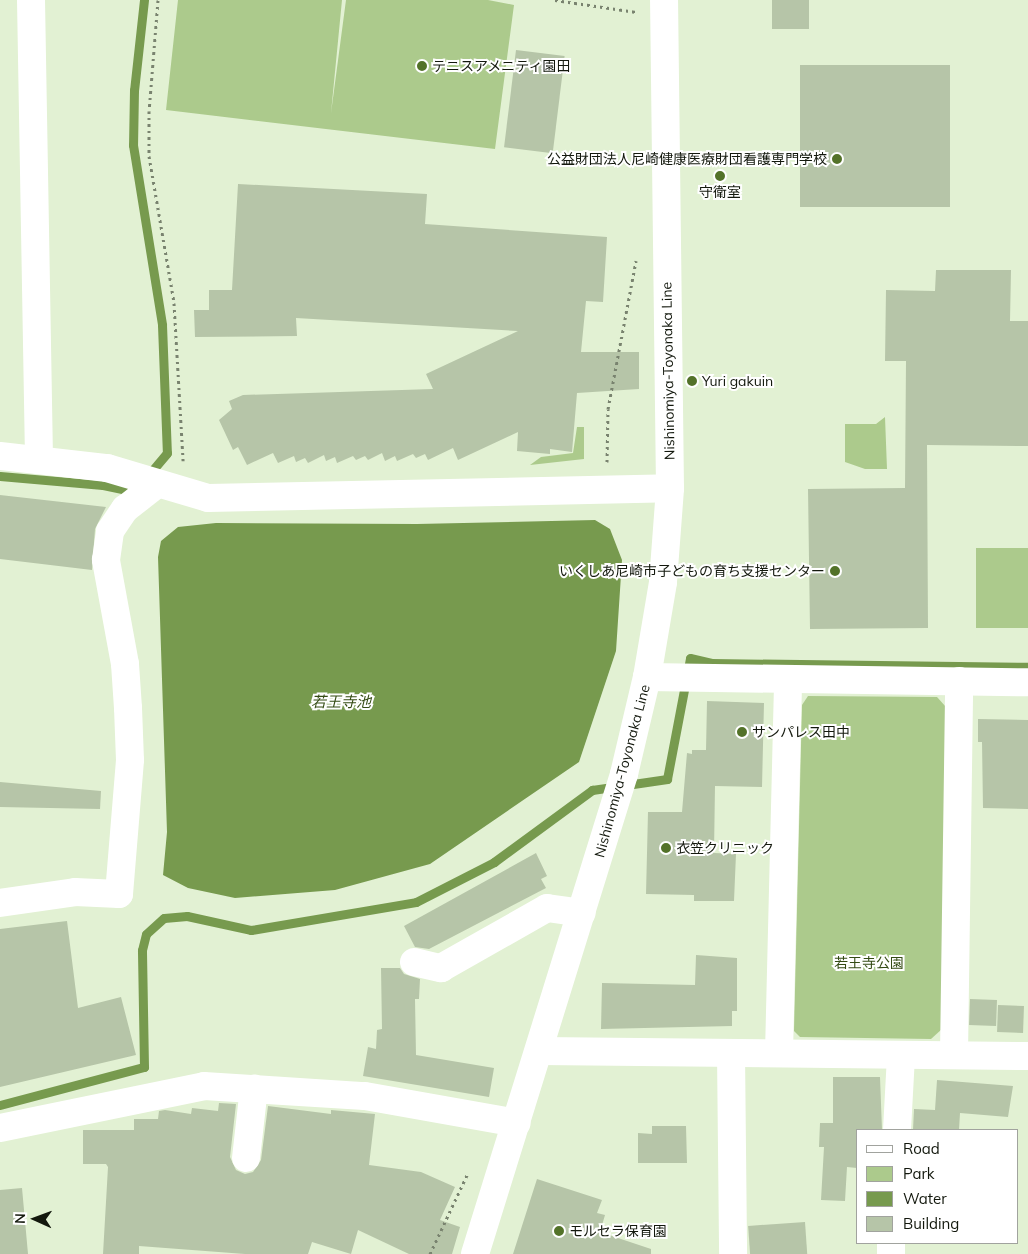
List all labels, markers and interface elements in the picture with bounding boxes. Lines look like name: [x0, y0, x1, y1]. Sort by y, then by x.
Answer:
place label: テニスアメニティ園田: [432, 58, 572, 74]
marker: テニスアメニティ園田: [416, 60, 428, 72]
place label: 公益財団法人尼崎健康医療財団看護専門学校: [547, 151, 827, 167]
marker: 公益財団法人尼崎健康医療財団看護専門学校: [831, 153, 843, 165]
marker: 守衛室: [714, 170, 726, 182]
place label: 守衛室: [699, 184, 741, 200]
street label: Nishinomiya-Toyonaka Line: [658, 282, 678, 460]
place label: Yuri gakuin: [702, 373, 773, 389]
marker: Yuri gakuin: [686, 375, 698, 387]
place label: いくしあ尼崎市子どもの育ち支援センター: [559, 563, 825, 579]
marker: いくしあ尼崎市子どもの育ち支援センター: [829, 565, 841, 577]
street label: Nishinomiya-Toyonaka Line: [591, 683, 653, 859]
water label: 若王寺池: [311, 693, 371, 711]
place label: サンパレス田中: [752, 724, 850, 740]
marker: サンパレス田中: [736, 726, 748, 738]
place label: 衣笠クリニック: [676, 840, 774, 856]
marker: 衣笠クリニック: [660, 842, 672, 854]
park label: 若王寺公園: [834, 955, 904, 971]
legend: [856, 1129, 1018, 1244]
text: Road: [903, 1139, 940, 1158]
text: Park: [903, 1164, 935, 1183]
text: Water: [903, 1189, 947, 1208]
north arrow: [10, 1194, 60, 1244]
text: N: [11, 1213, 29, 1224]
text: Building: [903, 1214, 959, 1233]
place label: モルセラ保育園: [569, 1223, 667, 1239]
marker: モルセラ保育園: [553, 1225, 565, 1237]

